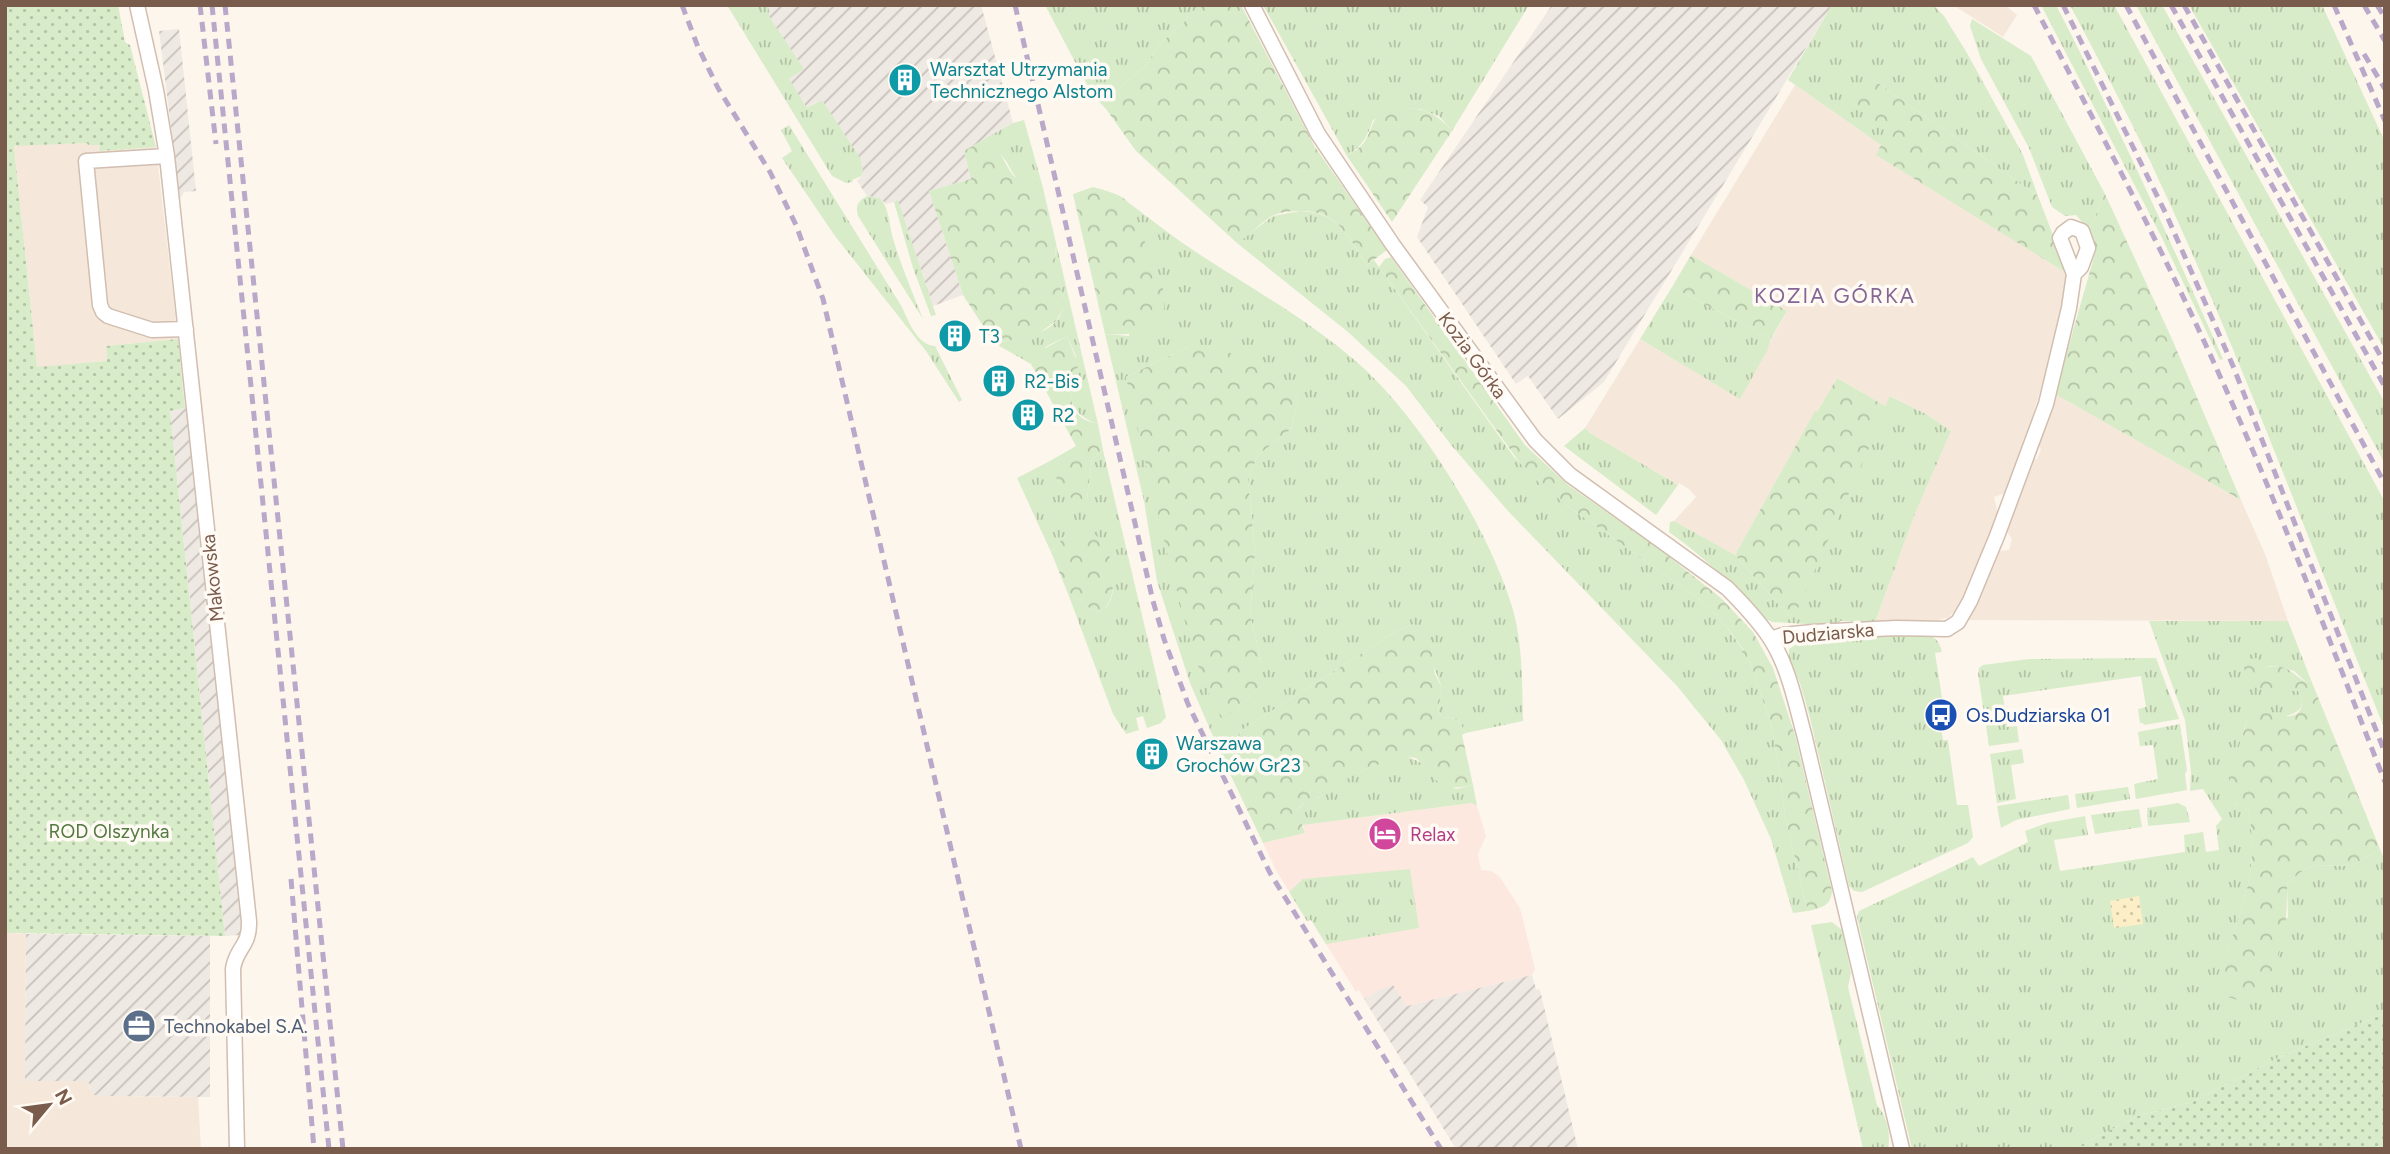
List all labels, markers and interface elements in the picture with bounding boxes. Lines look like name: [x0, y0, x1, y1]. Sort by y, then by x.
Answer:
place label: Warsztat Utrzymania Technicznego Alstom: [930, 58, 1113, 103]
building icon: Warsztat Utrzymania Technicznego Alstom: [886, 61, 924, 99]
district label: KOZIA GÓRKA: [1754, 283, 1916, 308]
street label: Kozia Górka: [1434, 308, 1512, 403]
building icon: T3: [936, 317, 974, 355]
place label: T3: [979, 325, 1000, 348]
building icon: R2-Bis: [980, 362, 1018, 400]
place label: R2-Bis: [1024, 370, 1079, 393]
building icon: R2: [1009, 396, 1047, 434]
place label: R2: [1052, 404, 1075, 427]
street label: Makowska: [196, 533, 229, 623]
street label: Dudziarska: [1781, 618, 1875, 649]
bus stop icon: Os.Dudziarska 01: [1922, 696, 1960, 734]
place label: Os.Dudziarska 01: [1966, 704, 2110, 727]
place label: Warszawa Grochów Gr23: [1176, 732, 1301, 777]
building icon: Warszawa Grochów Gr23: [1133, 735, 1171, 773]
hotel icon: Relax: [1366, 815, 1404, 853]
park label: ROD Olszynka: [49, 820, 169, 843]
place label: Relax: [1410, 823, 1455, 846]
office icon: Technokabel S.A.: [120, 1007, 158, 1045]
place label: Technokabel S.A.: [164, 1015, 308, 1038]
north arrow: [14, 1070, 84, 1140]
text: N: [50, 1085, 77, 1109]

